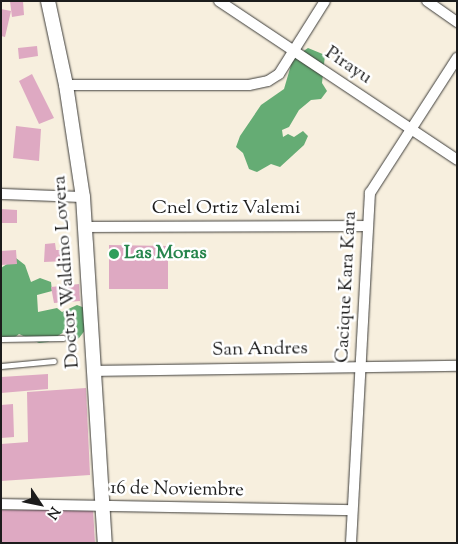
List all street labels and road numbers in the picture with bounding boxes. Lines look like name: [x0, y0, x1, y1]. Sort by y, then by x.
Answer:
street label: Pirayu: [320, 42, 376, 90]
street label: Doctor Waldino Lovera: [49, 175, 85, 369]
street label: Cnel Ortiz Valemi: [152, 198, 300, 220]
street label: Cacique Kara Kara: [332, 210, 362, 364]
street label: San Andres: [212, 338, 308, 362]
street label: 16 de Noviembre: [110, 477, 244, 503]

